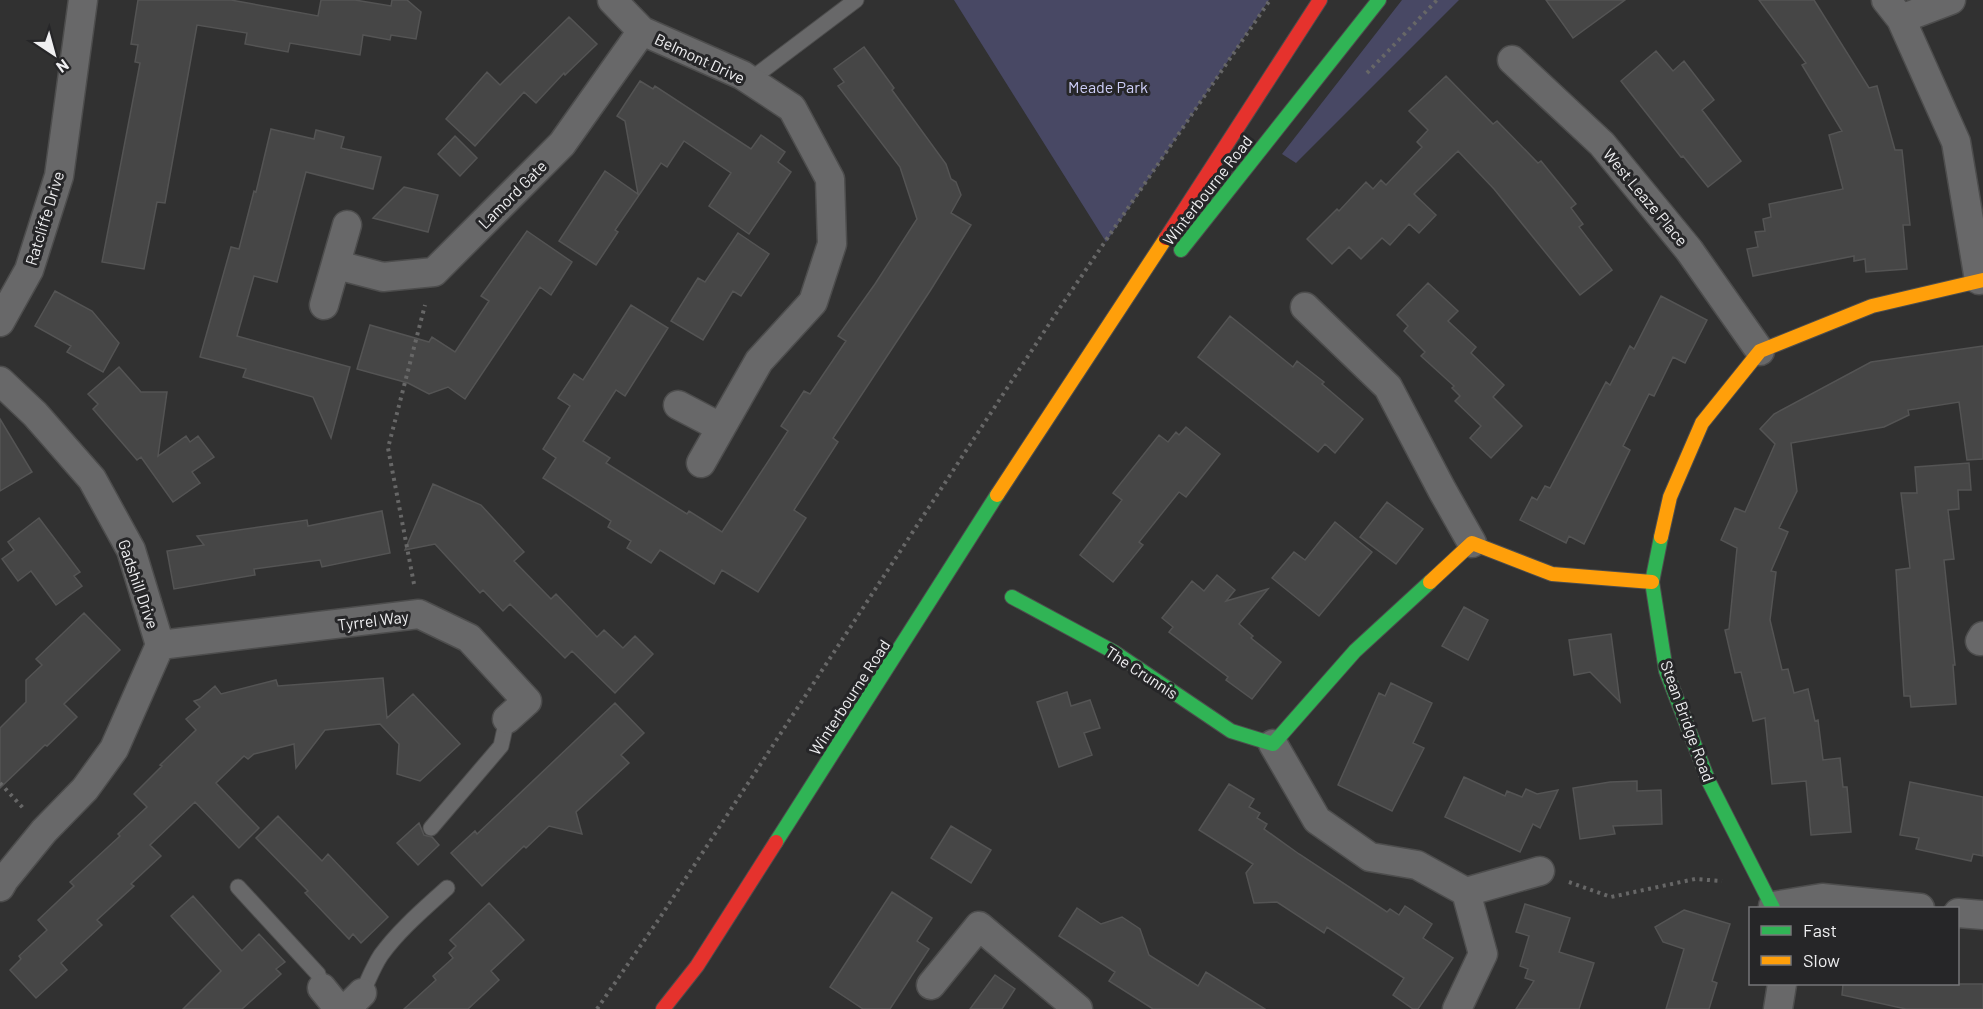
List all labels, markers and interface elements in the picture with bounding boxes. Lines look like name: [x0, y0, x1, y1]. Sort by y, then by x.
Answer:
north arrow: [24, 24, 84, 84]
street label: Belmont Drive: [652, 29, 748, 87]
text: N: [53, 56, 73, 77]
park label: Meade Park: [1068, 77, 1148, 96]
street label: Winterbourne Road: [1158, 131, 1256, 249]
street label: West Leaze Place: [1600, 145, 1692, 249]
street label: Lamord Gate: [474, 156, 550, 232]
street label: Ratcliffe Drive: [21, 169, 67, 267]
street label: Gadshill Drive: [115, 537, 163, 631]
street label: Tyrrel Way: [336, 606, 410, 634]
street label: Winterbourne Road: [805, 636, 893, 758]
street label: The Crunnis: [1102, 642, 1182, 702]
street label: Stean Bridge Road: [1657, 658, 1719, 784]
legend: [1749, 907, 1959, 985]
text: Fast: [1803, 919, 1837, 941]
text: Slow: [1803, 949, 1840, 971]

